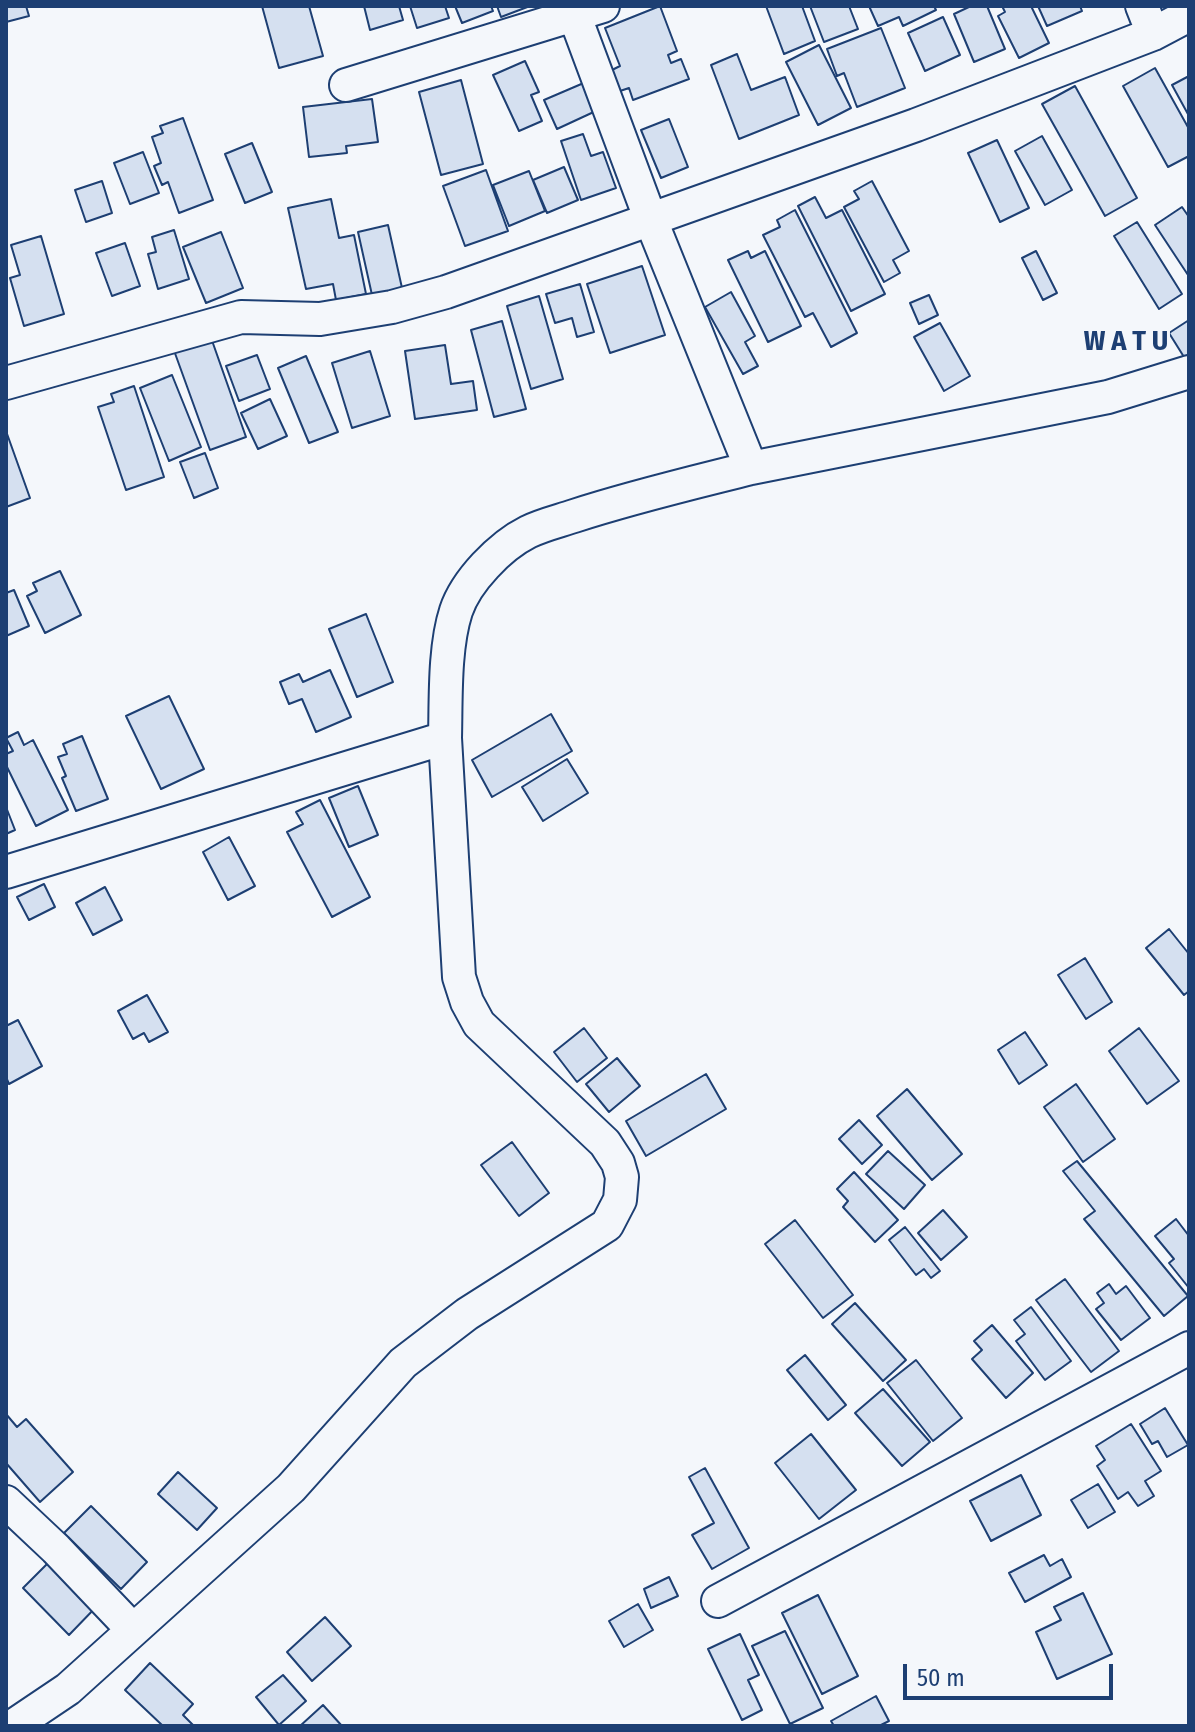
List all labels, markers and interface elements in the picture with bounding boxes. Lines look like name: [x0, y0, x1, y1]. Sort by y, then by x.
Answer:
district label: W A T U: [1084, 325, 1168, 359]
scale bar: [907, 1648, 1117, 1698]
text: 50 m: [917, 1664, 965, 1692]

